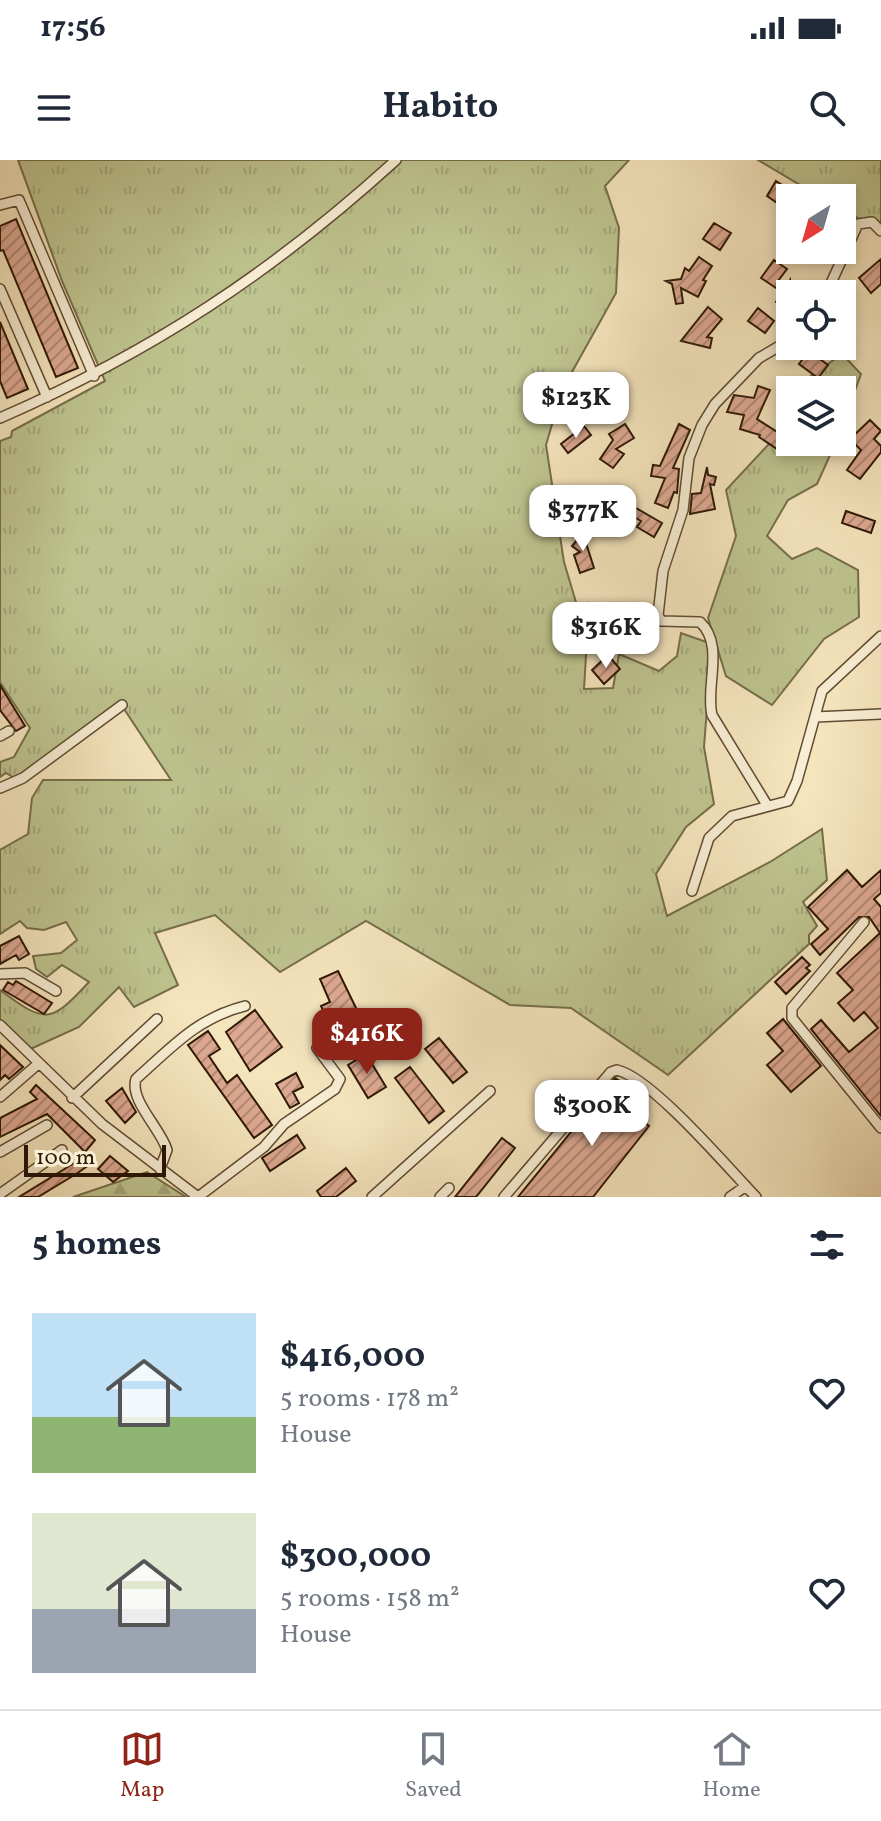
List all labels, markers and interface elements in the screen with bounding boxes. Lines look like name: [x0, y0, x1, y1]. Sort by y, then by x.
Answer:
text: 17:56: [40, 7, 106, 49]
text: Habito: [383, 83, 498, 133]
icon: menu: [32, 86, 76, 130]
icon: search: [805, 86, 849, 130]
north arrow: [776, 184, 856, 264]
map controls: [776, 184, 856, 456]
button: locate: [776, 280, 856, 360]
pin: $123K: [520, 372, 632, 440]
button: layers: [776, 376, 856, 456]
text: $123K: [541, 380, 611, 416]
pin: $377K: [527, 485, 639, 553]
text: $377K: [547, 493, 619, 529]
pin: $316K: [550, 602, 662, 670]
text: $316K: [570, 610, 642, 646]
pin: $416K: [311, 1008, 423, 1076]
text: $416K: [330, 1016, 404, 1052]
pin: $300K: [536, 1080, 648, 1148]
text: $300K: [553, 1088, 631, 1124]
scale bar: [24, 1141, 166, 1177]
text: 100 m: [36, 1143, 95, 1174]
text: 5 homes: [32, 1222, 162, 1269]
icon: filters: [805, 1223, 849, 1267]
text: $416,000: [280, 1334, 425, 1381]
icon: home: [96, 1345, 192, 1441]
icon: heart: [805, 1371, 849, 1415]
text: 5 rooms · 178 m²: [280, 1381, 459, 1417]
text: House: [280, 1417, 352, 1453]
text: $300,000: [280, 1534, 431, 1581]
icon: home: [96, 1545, 192, 1641]
icon: heart: [805, 1571, 849, 1615]
text: 5 rooms · 158 m²: [280, 1581, 460, 1617]
text: House: [280, 1617, 352, 1653]
tab: Map: [120, 1727, 164, 1806]
tab: Saved: [405, 1727, 462, 1806]
tab: Home: [702, 1727, 761, 1806]

